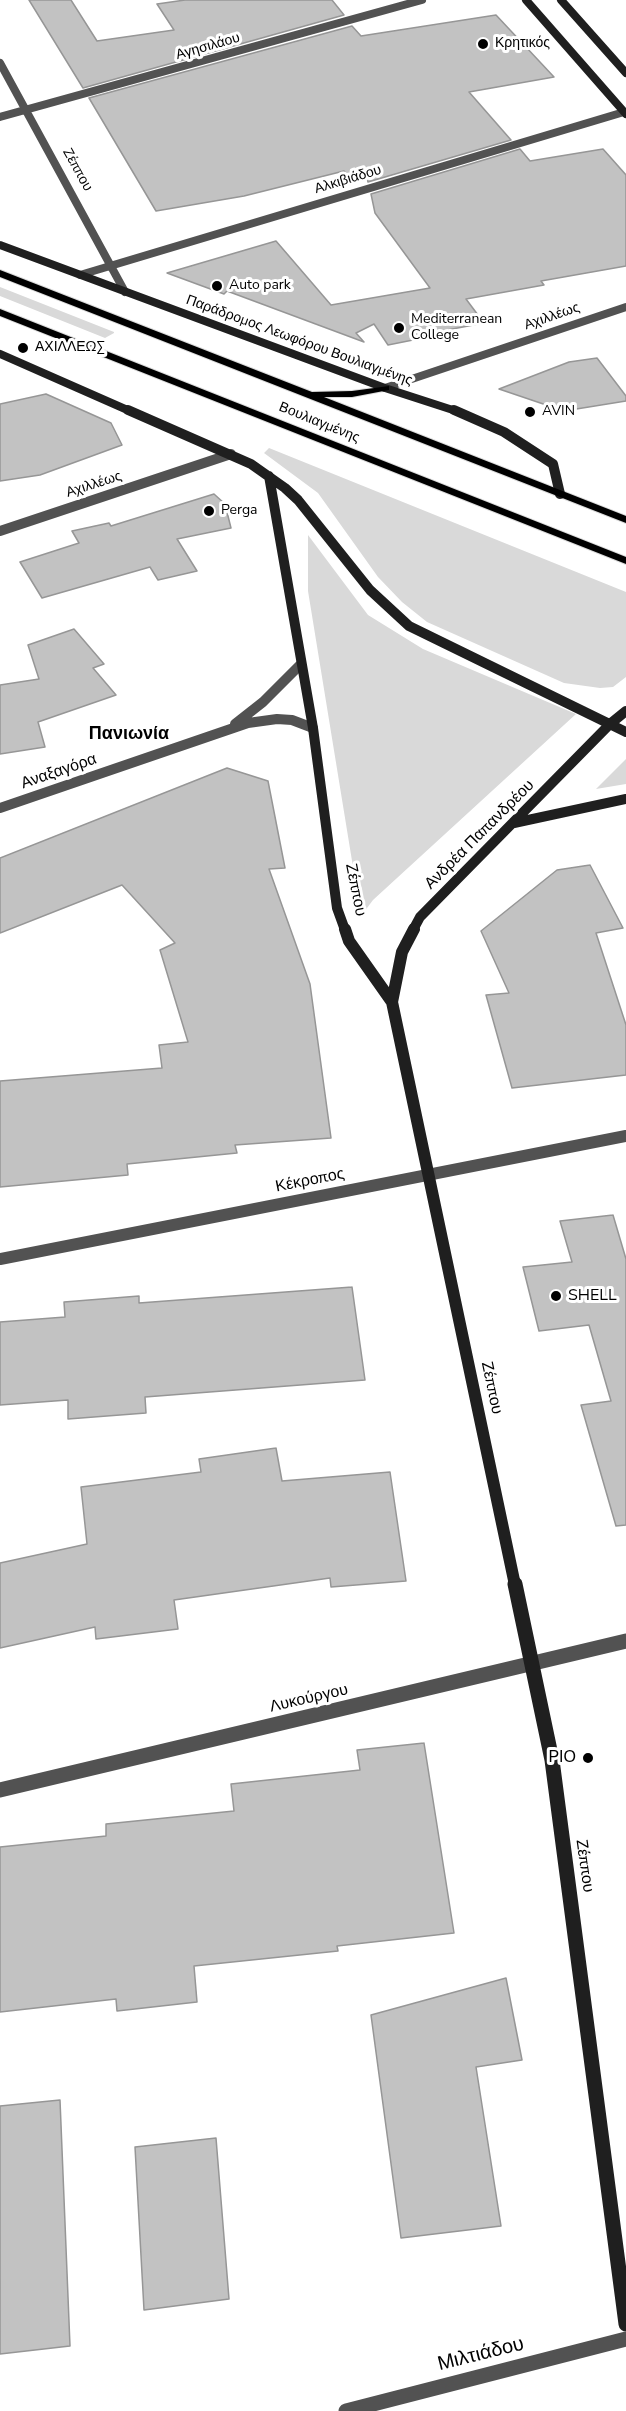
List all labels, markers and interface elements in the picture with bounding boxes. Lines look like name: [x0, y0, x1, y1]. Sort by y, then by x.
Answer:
street label: Αγησιλάου: [174, 30, 242, 64]
place label: Κρητικός: [495, 36, 550, 52]
marker: Κρητικός: [476, 37, 490, 51]
street label: Ζέππου: [58, 146, 96, 194]
street label: Αλκιβιάδου: [313, 162, 383, 198]
place label: Auto park: [229, 278, 291, 294]
marker: Auto park: [210, 279, 224, 293]
street label: Παράδρομος Λεωφόρου Βουλιαγμένης: [183, 292, 415, 390]
street label: Αχιλλέως: [522, 300, 582, 334]
place label: Mediterranean College: [411, 312, 502, 344]
marker: Mediterranean College: [392, 321, 406, 335]
place label: ΑΧΙΛΛΕΩΣ: [35, 340, 105, 356]
marker: ΑΧΙΛΛΕΩΣ: [16, 341, 30, 355]
street label: Βουλιαγμένης: [276, 399, 362, 447]
place label: AVIN: [542, 404, 575, 420]
marker: AVIN: [523, 405, 537, 419]
street label: Αχιλλέως: [64, 468, 124, 502]
place label: Perga: [221, 503, 258, 519]
marker: Perga: [202, 504, 216, 518]
district label: Πανιωνία: [89, 724, 169, 746]
street label: Αναξαγόρα: [19, 750, 99, 794]
street label: Ανδρέα Παπανδρέου: [421, 776, 539, 894]
street label: Ζέππου: [340, 862, 370, 918]
street label: Κέκροπος: [274, 1165, 346, 1197]
place label: SHELL: [568, 1286, 617, 1306]
marker: SHELL: [549, 1289, 563, 1303]
street label: Ζέππου: [476, 1360, 506, 1416]
street label: Λυκούργου: [268, 1681, 350, 1717]
place label: ΡΙΟ: [548, 1748, 576, 1768]
marker: ΡΙΟ: [581, 1751, 595, 1765]
street label: Ζέππου: [571, 1838, 597, 1894]
street label: Μιλτιάδου: [435, 2333, 527, 2377]

